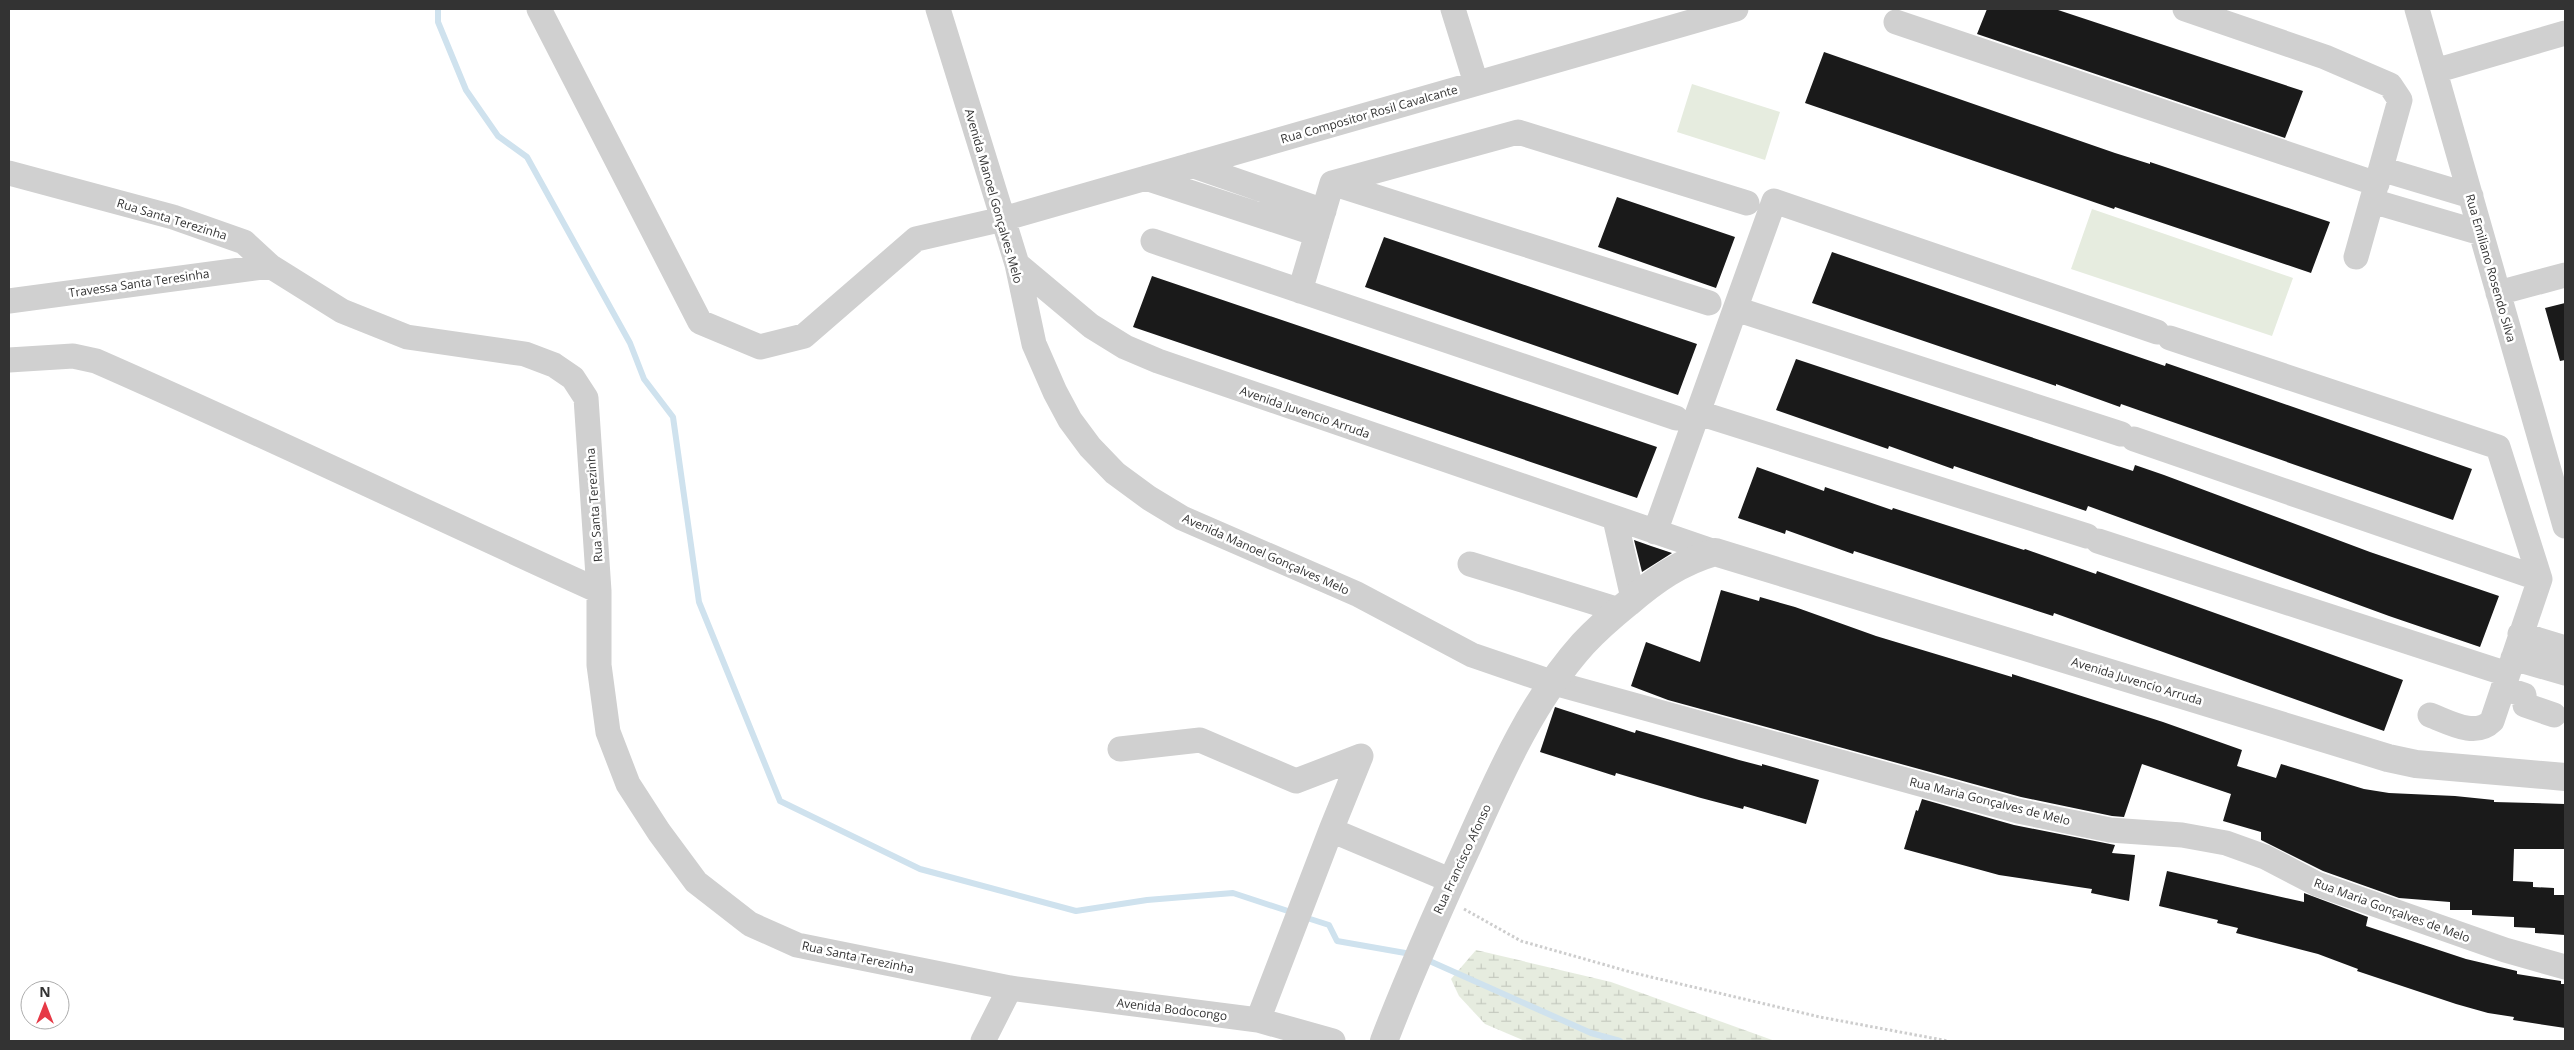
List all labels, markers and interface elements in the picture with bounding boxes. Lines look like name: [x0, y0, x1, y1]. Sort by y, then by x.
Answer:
street label: Rua Compositor Rosil Cavalcante: [1278, 80, 1460, 147]
street label: Avenida Manoel Gonçalves Melo: [961, 107, 1027, 285]
street label: Rua Emiliano Rosendo Silva: [2462, 192, 2520, 344]
street label: Rua Santa Terezinha: [115, 194, 229, 244]
street label: Travessa Santa Teresinha: [68, 265, 210, 301]
street label: Avenida Juvencio Arruda: [1238, 382, 1372, 442]
street label: Rua Santa Terezinha: [582, 447, 606, 563]
street label: Avenida Manoel Gonçalves Melo: [1180, 509, 1352, 599]
street label: Avenida Juvencio Arruda: [2069, 653, 2205, 709]
street label: Rua Maria Gonçalves de Melo: [1908, 773, 2072, 829]
street label: Rua Francisco Afonso: [1429, 801, 1495, 917]
street label: Rua Maria Gonçalves de Melo: [2312, 874, 2472, 946]
street label: Rua Santa Terezinha: [800, 937, 916, 977]
north arrow: [20, 980, 70, 1030]
text: N: [39, 982, 51, 1001]
street label: Avenida Bodocongo: [1116, 994, 1228, 1024]

